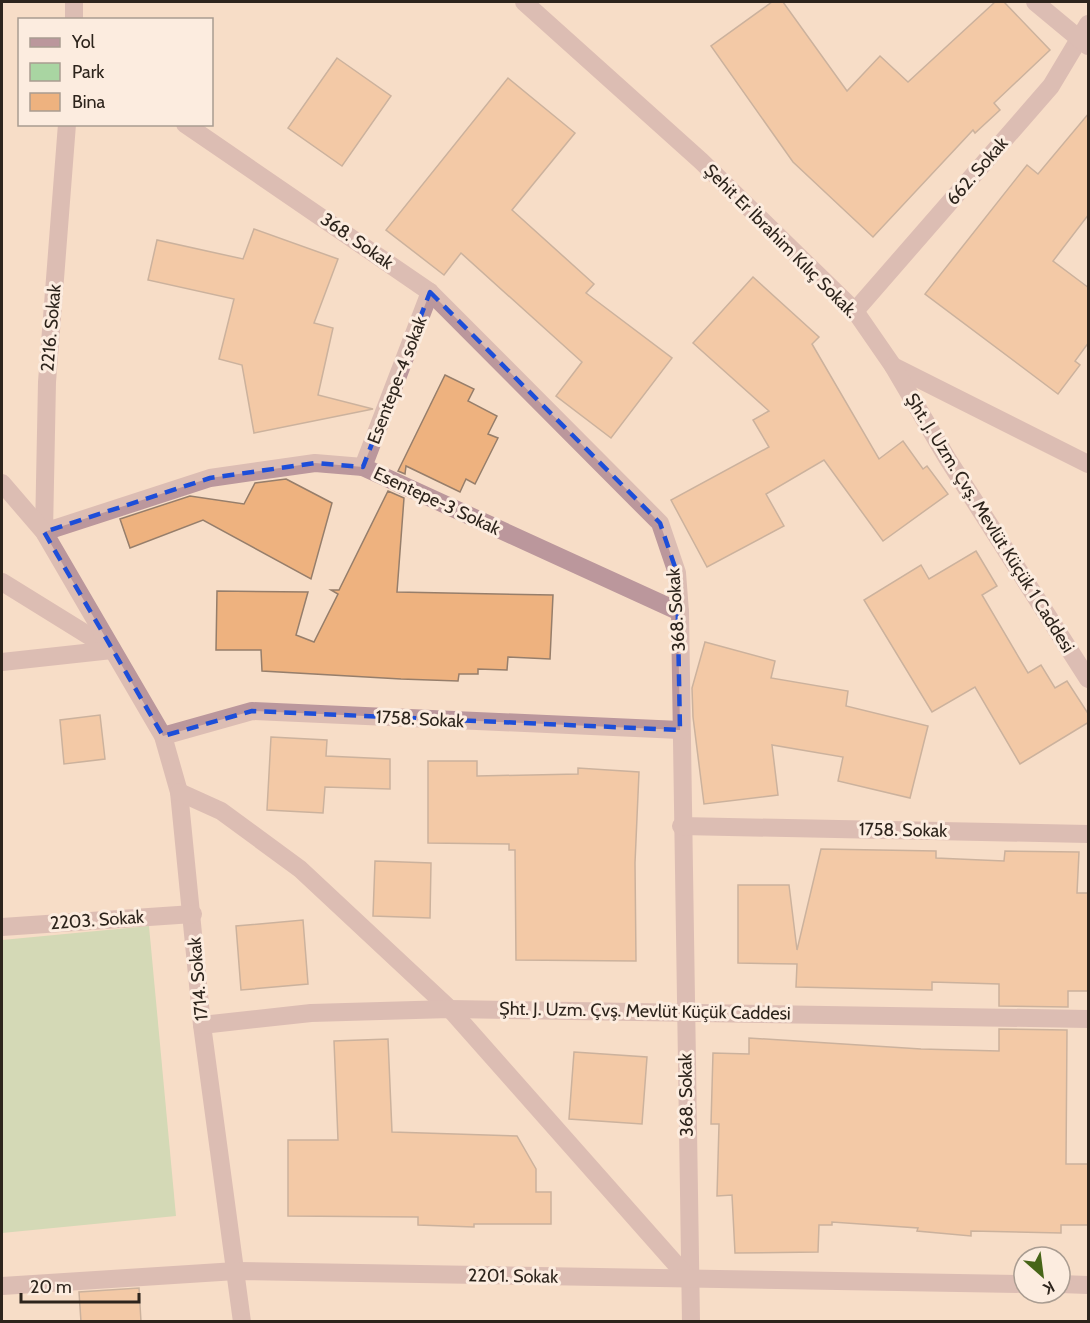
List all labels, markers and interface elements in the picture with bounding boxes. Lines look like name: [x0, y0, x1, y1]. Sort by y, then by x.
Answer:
legend: [18, 18, 213, 126]
text: Yol: [71, 31, 96, 53]
text: Park: [72, 61, 105, 83]
text: Bina: [72, 91, 106, 113]
street label: 662. Sokak: [942, 132, 1013, 209]
street label: Şehit Er İbrahim Kılıç Sokak.: [699, 159, 863, 323]
street label: 368. Sokak: [316, 208, 398, 275]
street label: 2216. Sokak: [36, 282, 66, 373]
street label: Esentepe-4 sokak: [363, 312, 432, 447]
street label: Şht. J. Uzm. Çvş. Mevlüt Küçük 1 Caddesi: [901, 389, 1079, 657]
street label: Esentepe-3 Sokak: [370, 462, 505, 540]
street label: 368. Sokak: [662, 567, 690, 653]
street label: 1758. Sokak: [375, 706, 466, 732]
street label: 1758. Sokak: [859, 818, 948, 842]
street label: 2203. Sokak: [49, 906, 146, 934]
street label: 1714. Sokak: [183, 935, 213, 1022]
street label: Şht. J. Uzm. Çvş. Mevlüt Küçük Caddesi: [499, 997, 791, 1025]
street label: 368. Sokak: [674, 1052, 698, 1137]
north arrow: [1012, 1245, 1072, 1305]
street label: 2201. Sokak: [468, 1264, 559, 1288]
scale bar: [21, 1266, 140, 1304]
text: 20 m: [30, 1276, 72, 1298]
text: K: [1040, 1277, 1058, 1299]

